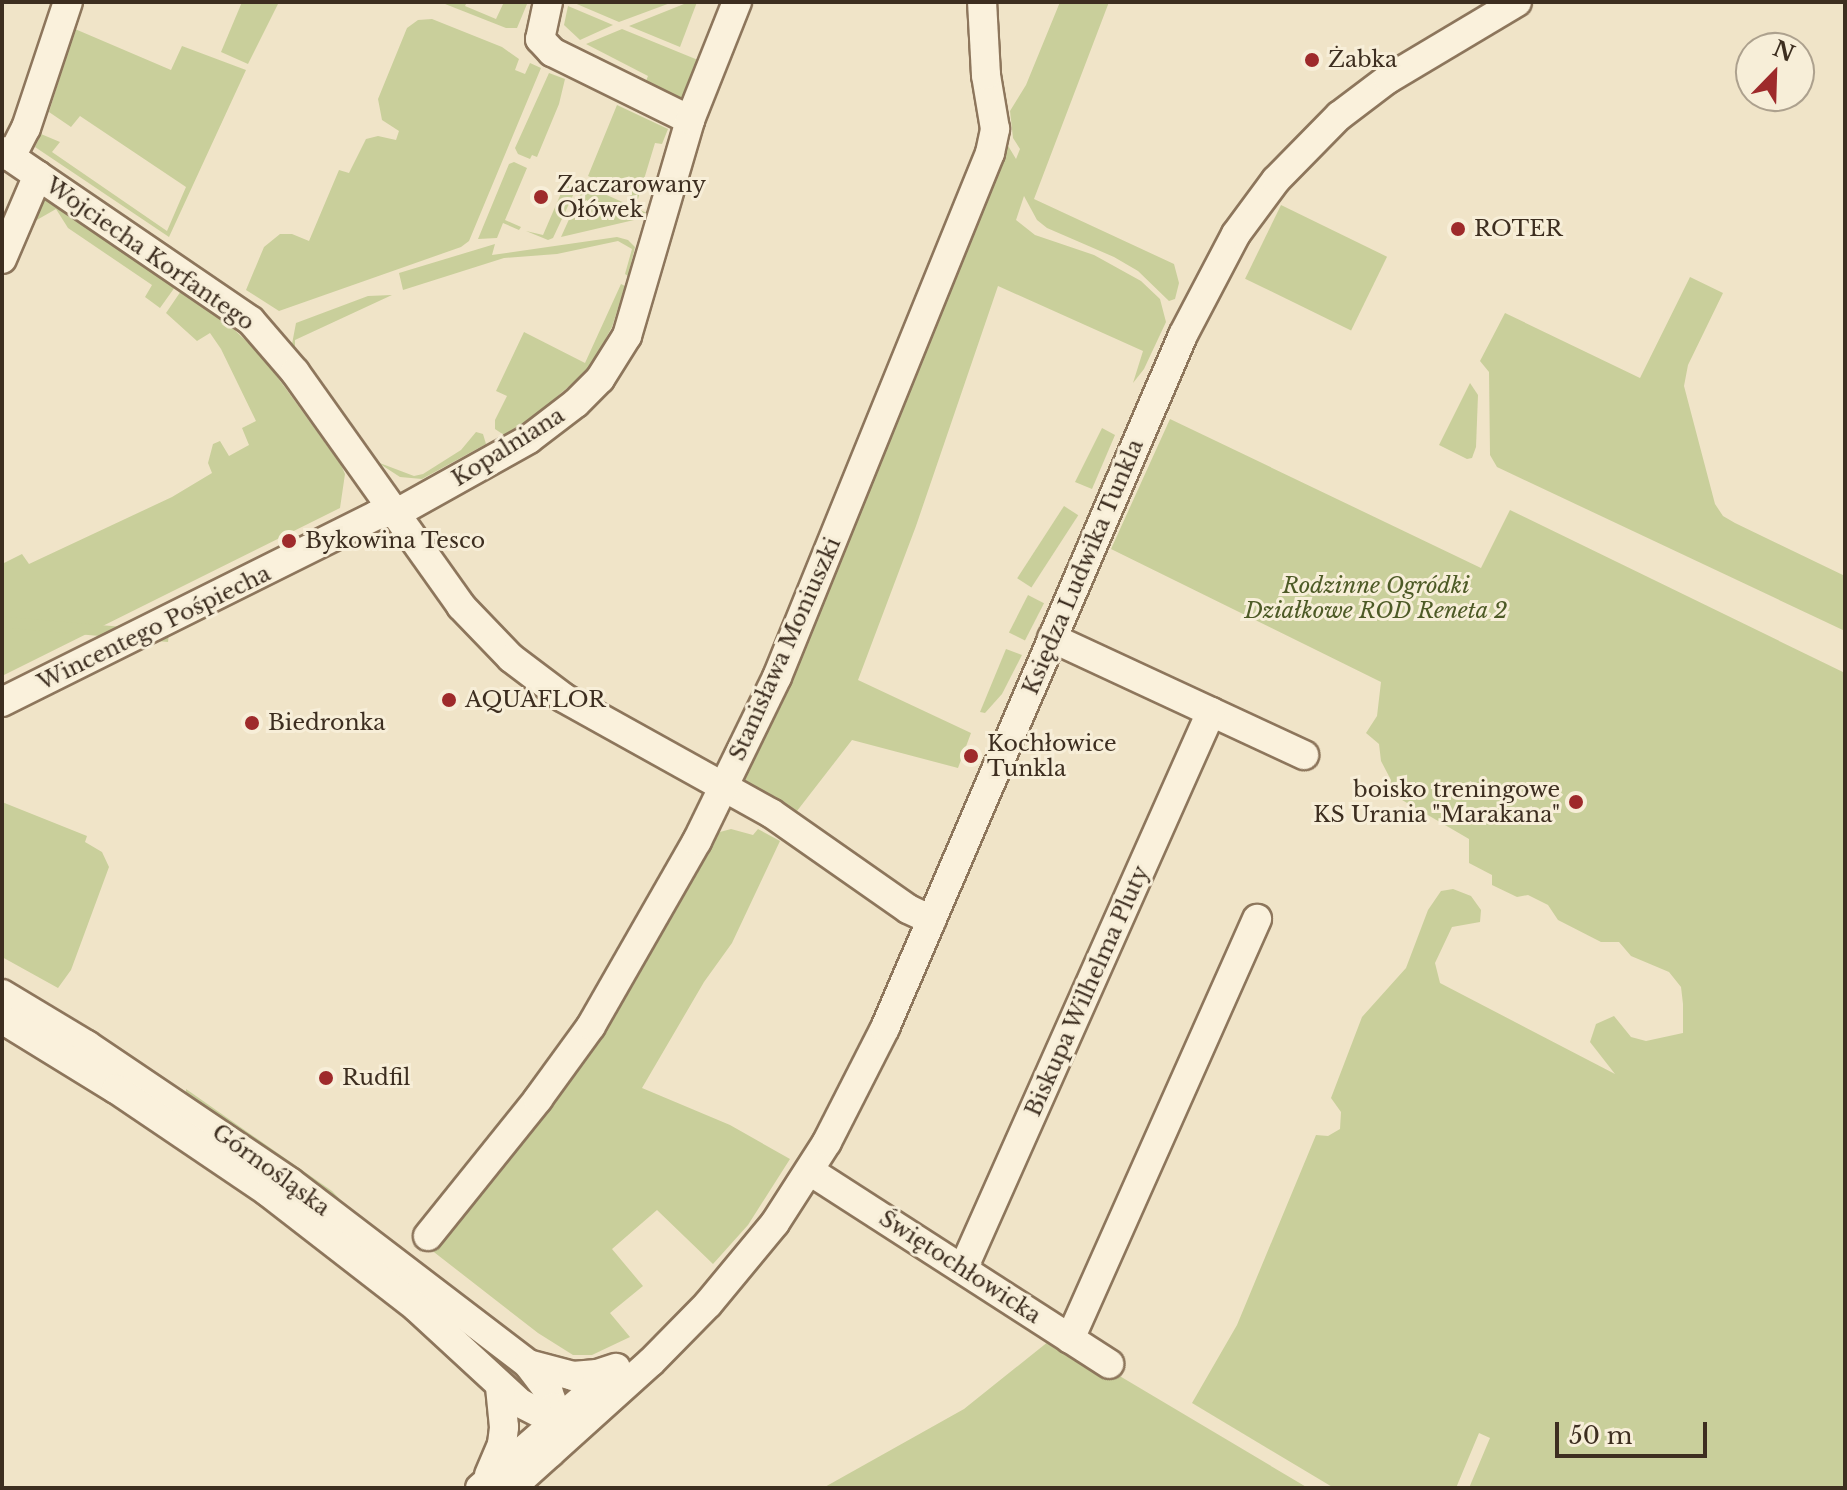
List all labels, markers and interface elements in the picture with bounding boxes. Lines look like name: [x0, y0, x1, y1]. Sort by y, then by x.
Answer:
north arrow: [1735, 32, 1815, 112]
text: N: [1769, 35, 1799, 68]
place label: Żabka: [1328, 47, 1397, 73]
marker: Żabka: [1303, 51, 1321, 69]
place label: Zaczarowany Ołówek: [557, 171, 706, 222]
street label: Wojciecha Korfantego: [41, 172, 259, 336]
marker: Zaczarowany Ołówek: [532, 188, 550, 206]
place label: ROTER: [1474, 216, 1562, 242]
marker: ROTER: [1449, 220, 1467, 238]
street label: Kopalniana: [447, 402, 569, 492]
street label: Księdza Ludwika Tunkla: [1017, 435, 1149, 699]
place label: Bykowina Tesco: [305, 528, 486, 554]
marker: Bykowina Tesco: [280, 532, 298, 550]
street label: Stanisława Moniuszki: [724, 533, 846, 765]
street label: Wincentego Pośpiecha: [33, 560, 275, 696]
park label: Rodzinne Ogródki Działkowe ROD Reneta 2: [1244, 572, 1508, 624]
place label: AQUAFLOR: [465, 687, 606, 713]
marker: AQUAFLOR: [440, 691, 458, 709]
place label: Biedronka: [268, 710, 385, 736]
marker: Biedronka: [243, 714, 261, 732]
place label: Kochłowice Tunkla: [987, 730, 1117, 782]
marker: Kochłowice Tunkla: [962, 747, 980, 765]
place label: boisko treningowe KS Urania "Marakana": [1313, 776, 1560, 828]
marker: boisko treningowe KS Urania "Marakana": [1567, 793, 1585, 811]
street label: Biskupa Wilhelma Pluty: [1019, 861, 1155, 1121]
place label: Rudfil: [342, 1065, 410, 1091]
marker: Rudfil: [317, 1069, 335, 1087]
street label: Górnośląska: [207, 1119, 335, 1221]
street label: Świętochłowicka: [874, 1205, 1046, 1329]
scale bar: [1559, 1406, 1711, 1456]
text: 50 m: [1569, 1421, 1632, 1450]

